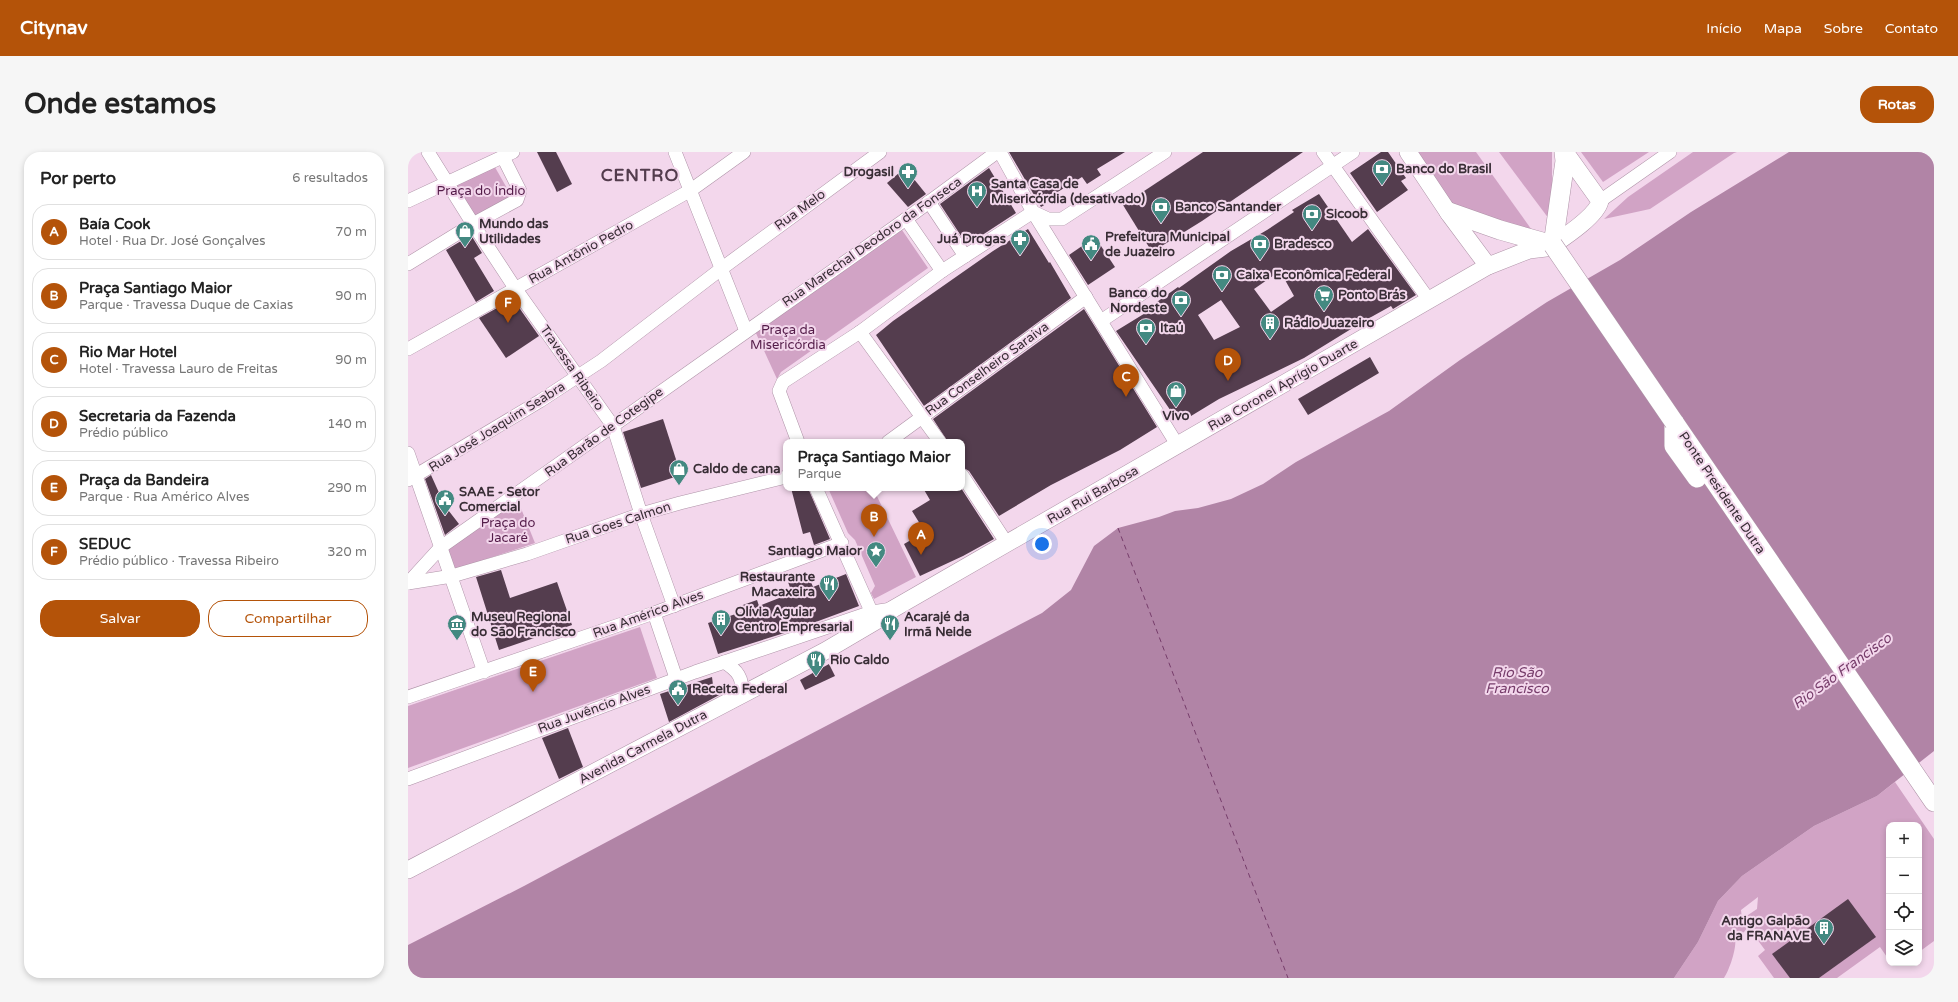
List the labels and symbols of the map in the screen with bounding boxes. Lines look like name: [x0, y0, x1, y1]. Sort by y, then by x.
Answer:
bank icon: Banco do Brasil: [1371, 158, 1393, 186]
pharmacy icon: Drogasil: [897, 161, 919, 189]
place label: Banco do Brasil: [1396, 161, 1492, 177]
place label: Drogasil: [843, 164, 894, 180]
district label: CENTRO: [601, 165, 679, 186]
street label: Rua Marechal Deodoro da Fonseca: [779, 174, 965, 310]
place label: Santa Casa de Misericórdia (desativado): [991, 176, 1145, 207]
hospital icon: Santa Casa de Misericórdia (desativado): [966, 180, 988, 208]
park label: Praça do Índio: [437, 183, 526, 199]
street label: Rua Melo: [772, 186, 829, 234]
bank icon: Banco Santander: [1150, 196, 1172, 224]
place label: Banco Santander: [1175, 199, 1282, 215]
bank icon: Sicoob: [1301, 203, 1323, 231]
place label: Sicoob: [1326, 206, 1368, 222]
place label: Mundo das Utilidades: [479, 216, 548, 247]
street label: Rua Antônio Pedro: [526, 217, 636, 287]
shop icon: Mundo das Utilidades: [454, 220, 476, 248]
pharmacy icon: Juá Drogas: [1009, 228, 1031, 256]
place label: Prefeitura Municipal de Juazeiro: [1105, 229, 1230, 260]
place label: Juá Drogas: [936, 231, 1006, 247]
public building icon: Prefeitura Municipal de Juazeiro: [1080, 233, 1102, 261]
bank icon: Bradesco: [1249, 233, 1271, 261]
place label: Bradesco: [1274, 236, 1332, 252]
bank icon: Caixa Econômica Federal: [1211, 264, 1233, 292]
place label: Caixa Econômica Federal: [1236, 267, 1391, 283]
supermarket icon: Ponto Brás: [1313, 284, 1335, 312]
place label: Banco do Nordeste: [1108, 285, 1168, 316]
place label: Ponto Brás: [1338, 287, 1406, 303]
bank icon: Banco do Nordeste: [1170, 289, 1192, 317]
pin: F: [495, 290, 521, 323]
building icon: Rádio Juazeiro: [1259, 312, 1281, 340]
place label: Rádio Juazeiro: [1284, 315, 1374, 331]
bank icon: Itaú: [1135, 317, 1157, 345]
street label: Rua Conselheiro Saraiva: [922, 319, 1052, 419]
place label: Itaú: [1160, 320, 1184, 336]
street label: Travessa Ribeiro: [537, 322, 607, 414]
park label: Praça da Misericórdia: [750, 322, 826, 353]
street label: Rua Coronel Aprígio Duarte: [1205, 336, 1361, 434]
pin: D: [1215, 348, 1241, 381]
pin: C: [1113, 364, 1139, 397]
street label: Rua José Joaquim Seabra: [426, 378, 568, 476]
shop icon: Vivo: [1165, 380, 1187, 408]
street label: Rua Barão de Cotegipe: [542, 384, 666, 480]
place label: Vivo: [1163, 408, 1190, 424]
street label: Ponte Presidente Dutra: [1675, 429, 1769, 557]
shop icon: Caldo de cana: [668, 458, 690, 486]
place label: Caldo de cana: [693, 461, 780, 477]
street label: Rua Rui Barbosa: [1045, 462, 1141, 528]
place label: SAAE - Setor Comercial: [459, 484, 541, 515]
public building icon: SAAE - Setor Comercial: [434, 488, 456, 516]
street label: Rua Goes Calmon: [563, 498, 673, 548]
pin: B: [861, 504, 887, 537]
park label: Praça do Jacaré: [481, 515, 535, 546]
pin: A: [908, 522, 934, 555]
your location: [1032, 534, 1052, 554]
place icon: Santiago Maior: [865, 540, 887, 568]
place label: Santiago Maior: [768, 543, 863, 559]
place label: Restaurante Macaxeira: [740, 569, 816, 600]
restaurant icon: Restaurante Macaxeira: [818, 573, 840, 601]
street label: Rua Américo Alves: [591, 587, 705, 641]
place label: Olívia Aguiar Centro Empresarial: [735, 604, 853, 635]
building icon: Olívia Aguiar Centro Empresarial: [710, 608, 732, 636]
place label: Museu Regional do São Francisco: [471, 609, 576, 640]
place label: Acarajé da Irmã Neide: [904, 609, 972, 640]
museum icon: Museu Regional do São Francisco: [446, 613, 468, 641]
restaurant icon: Acarajé da Irmã Neide: [879, 613, 901, 641]
water label: Rio São Francisco: [1789, 629, 1896, 712]
restaurant icon: Rio Caldo: [805, 649, 827, 677]
place label: Rio Caldo: [830, 652, 890, 668]
pin: E: [520, 659, 546, 692]
water label: Rio São Francisco: [1485, 664, 1550, 697]
public building icon: Receita Federal: [667, 678, 689, 706]
street label: Rua Juvêncio Alves: [536, 681, 652, 737]
place label: Receita Federal: [692, 681, 788, 697]
street label: Avenida Carmela Dutra: [576, 706, 710, 788]
place label: Antigo Galpão da FRANAVE: [1721, 913, 1810, 944]
building icon: Antigo Galpão da FRANAVE: [1813, 917, 1835, 945]

